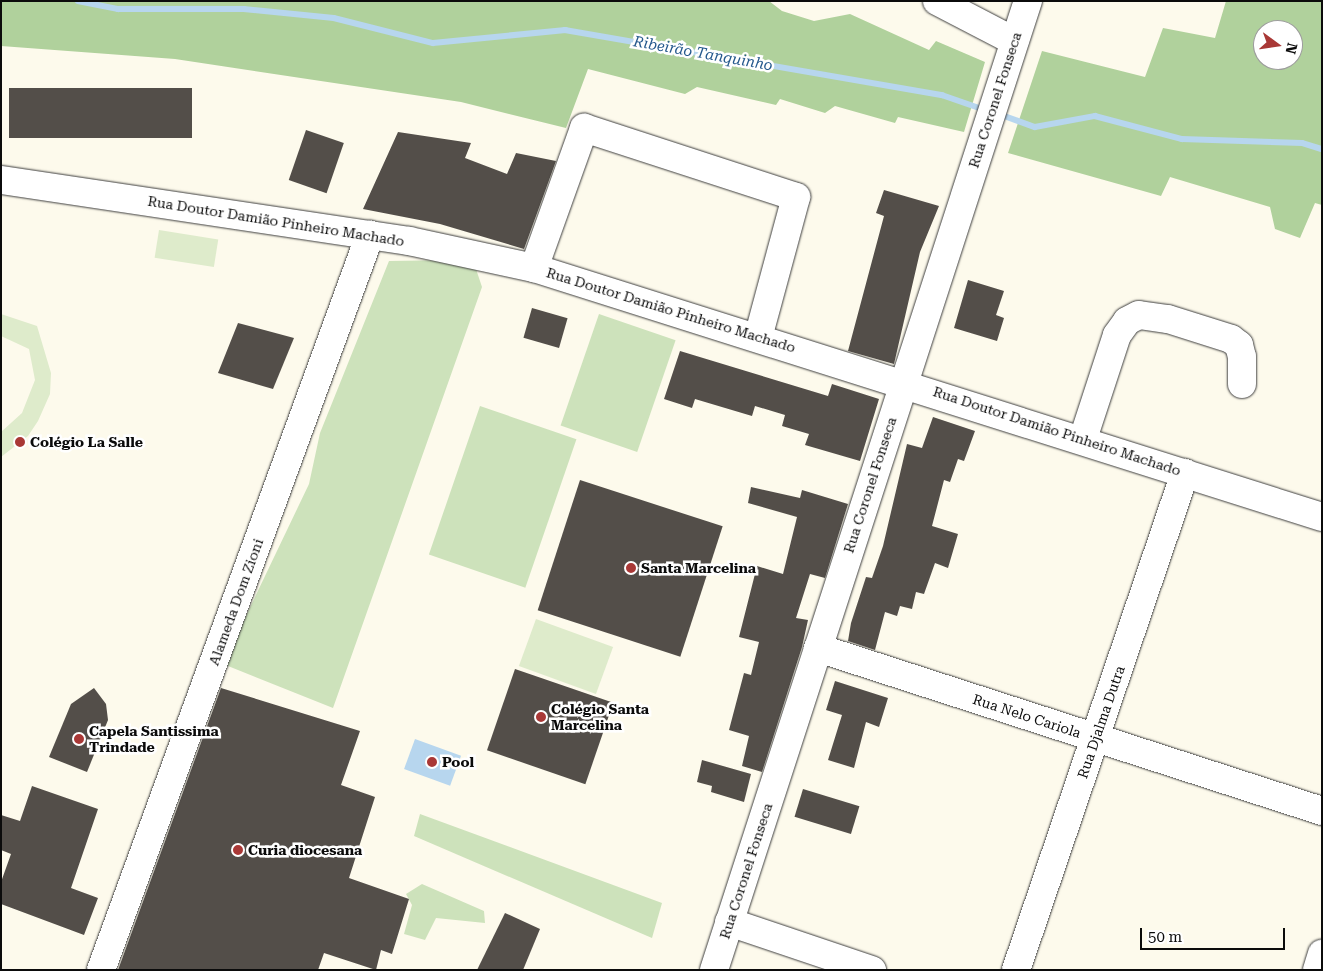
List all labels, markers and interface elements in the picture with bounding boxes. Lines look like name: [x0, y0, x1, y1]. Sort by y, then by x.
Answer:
north arrow: [1253, 20, 1303, 70]
street label: Rua Coronel Fonseca: [965, 30, 1025, 170]
water label: Ribeirão Tanquinho: [632, 33, 774, 75]
text: N: [1283, 41, 1301, 56]
street label: Rua Doutor Damião Pinheiro Machado: [147, 192, 405, 250]
street label: Rua Doutor Damião Pinheiro Machado: [544, 264, 798, 356]
street label: Rua Doutor Damião Pinheiro Machado: [931, 383, 1183, 479]
street label: Rua Coronel Fonseca: [840, 415, 900, 555]
place label: Colégio La Salle: [30, 434, 143, 450]
marker: Colégio La Salle: [14, 436, 26, 448]
street label: Alameda Dom Zioni: [205, 536, 267, 668]
place label: Santa Marcelina: [641, 560, 756, 576]
marker: Santa Marcelina: [625, 562, 637, 574]
street label: Rua Djalma Dutra: [1074, 663, 1128, 781]
street label: Rua Nelo Cariola: [971, 691, 1083, 741]
place label: Colégio Santa Marcelina: [551, 701, 649, 734]
marker: Colégio Santa Marcelina: [535, 711, 547, 723]
place label: Capela Santissima Trindade: [89, 723, 219, 756]
marker: Capela Santissima Trindade: [73, 733, 85, 745]
place label: Pool: [442, 754, 474, 770]
marker: Pool: [426, 756, 438, 768]
street label: Rua Coronel Fonseca: [716, 801, 776, 941]
place label: Curia diocesana: [248, 842, 362, 858]
marker: Curia diocesana: [232, 844, 244, 856]
scale bar: [1143, 918, 1288, 950]
text: 50 m: [1148, 928, 1182, 946]

